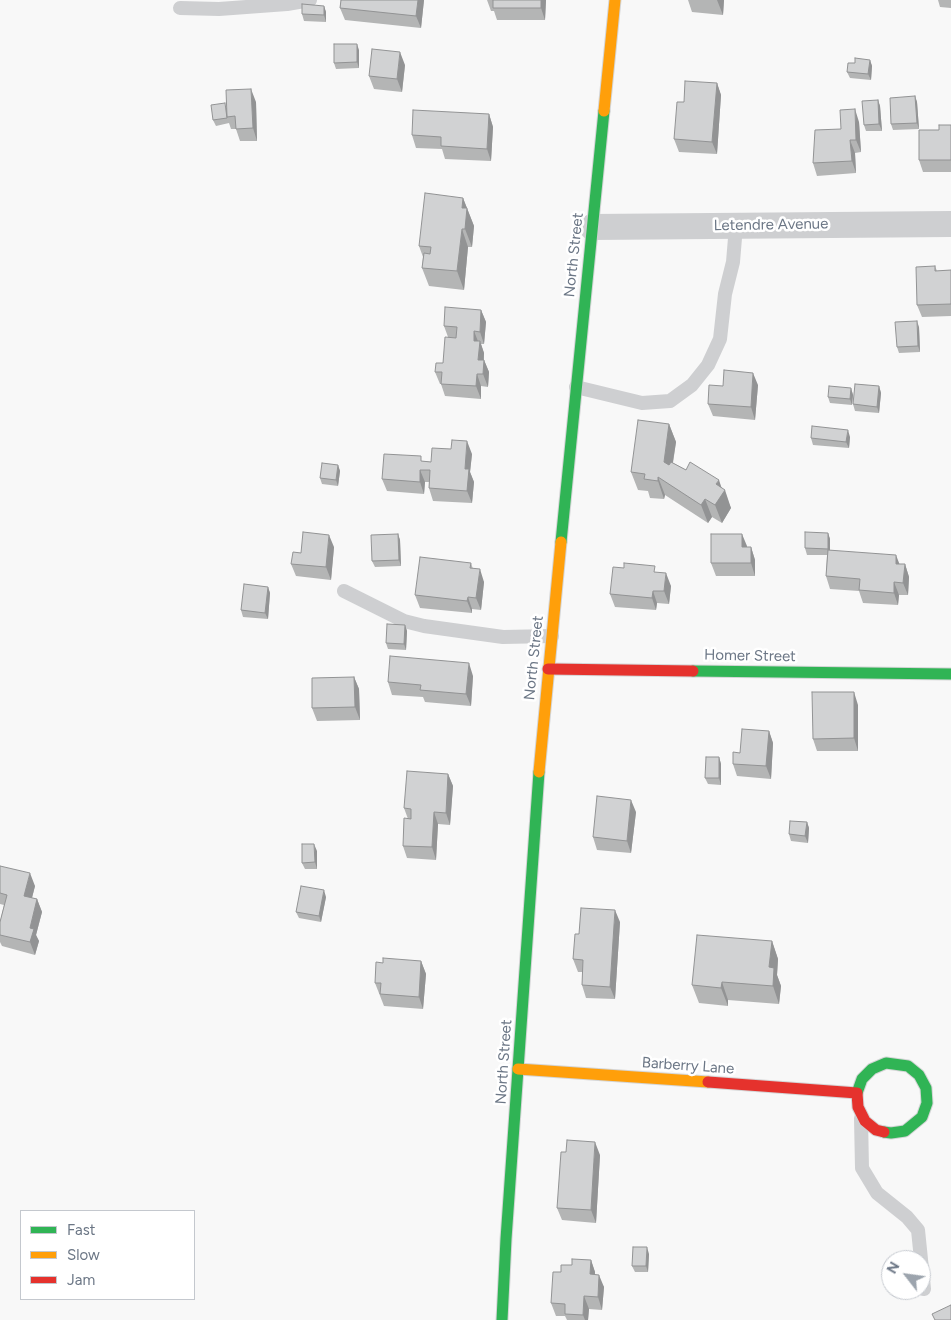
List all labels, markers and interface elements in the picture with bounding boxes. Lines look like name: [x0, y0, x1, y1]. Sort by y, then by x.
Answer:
street label: North Street: [561, 212, 587, 298]
street label: Letendre Avenue: [714, 215, 828, 235]
street label: North Street: [521, 615, 547, 701]
street label: Homer Street: [704, 646, 796, 666]
street label: North Street: [492, 1019, 516, 1105]
street label: Barberry Lane: [641, 1054, 735, 1078]
legend: [20, 1210, 195, 1300]
text: Fast: [67, 1221, 95, 1239]
text: Slow: [67, 1246, 100, 1264]
north arrow: [881, 1250, 931, 1300]
text: N: [883, 1259, 904, 1277]
text: Jam: [67, 1271, 95, 1289]

